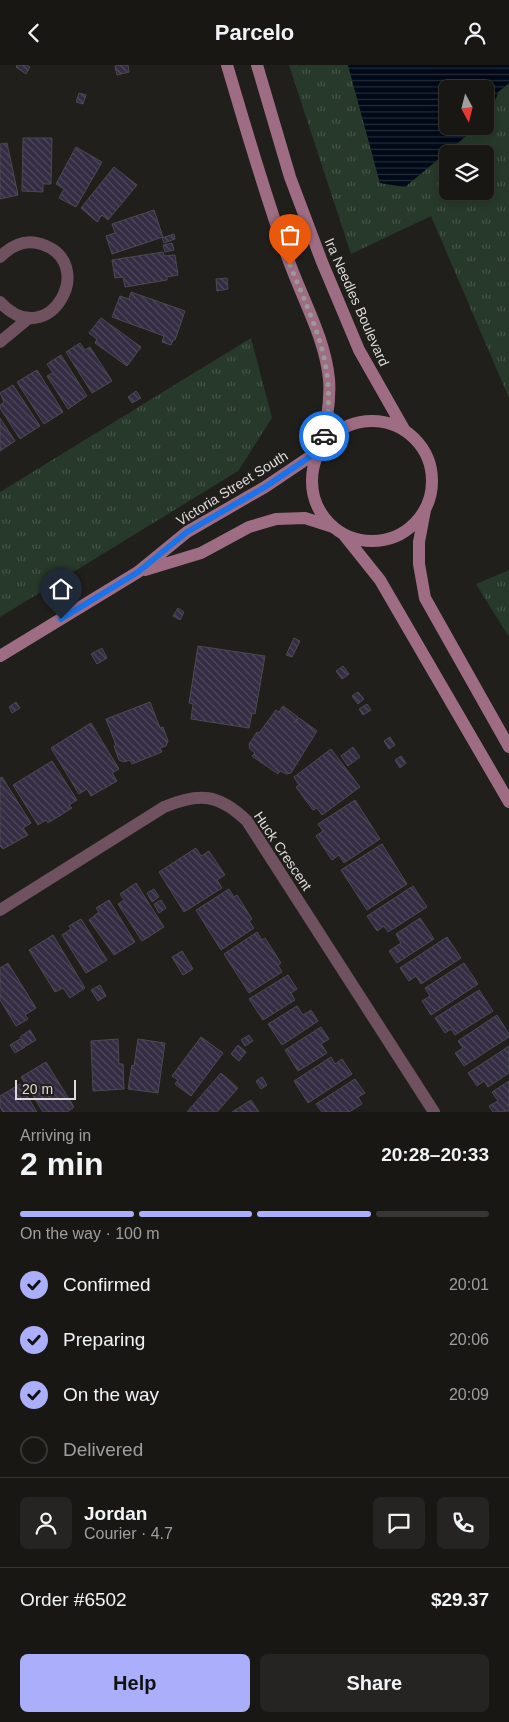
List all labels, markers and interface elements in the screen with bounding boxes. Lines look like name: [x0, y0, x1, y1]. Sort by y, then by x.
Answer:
icon: back: [20, 19, 48, 47]
icon: person: [461, 19, 489, 47]
text: Parcelo: [215, 20, 294, 45]
north arrow: [439, 80, 494, 135]
map controls: [439, 80, 494, 200]
button: layers: [439, 145, 494, 200]
pin: [269, 214, 311, 265]
icon: bag: [276, 221, 304, 249]
street label: Ira Needles Boulevard: [322, 235, 392, 369]
courier: [299, 411, 349, 461]
icon: car: [310, 422, 338, 450]
street label: Victoria Street South: [173, 447, 291, 529]
pin: [40, 568, 82, 619]
icon: home: [47, 575, 75, 603]
street label: Huck Crescent: [251, 808, 315, 894]
scale bar: [15, 1077, 76, 1100]
text: 20 m: [22, 1081, 53, 1097]
text: Arriving in: [20, 1127, 91, 1144]
text: 20:28–20:33: [381, 1144, 489, 1165]
text: 2 min: [20, 1146, 104, 1182]
text: On the way · 100 m: [20, 1225, 160, 1242]
icon: check: [20, 1271, 48, 1299]
text: Confirmed: [63, 1274, 151, 1295]
text: 20:01: [449, 1276, 489, 1293]
icon: check: [20, 1326, 48, 1354]
text: Preparing: [63, 1329, 145, 1350]
text: 20:06: [449, 1331, 489, 1348]
icon: check: [20, 1381, 48, 1409]
text: On the way: [63, 1384, 159, 1405]
text: 20:09: [449, 1386, 489, 1403]
text: Delivered: [63, 1439, 143, 1460]
button: person: [20, 1497, 72, 1549]
button: chat: [373, 1497, 425, 1549]
button: phone: [437, 1497, 489, 1549]
text: Jordan: [84, 1503, 147, 1524]
text: Courier · 4.7: [84, 1525, 173, 1542]
text: Order #6502: [20, 1589, 127, 1610]
text: $29.37: [431, 1589, 489, 1610]
button: Help: [20, 1654, 250, 1712]
button: Share: [260, 1654, 489, 1712]

